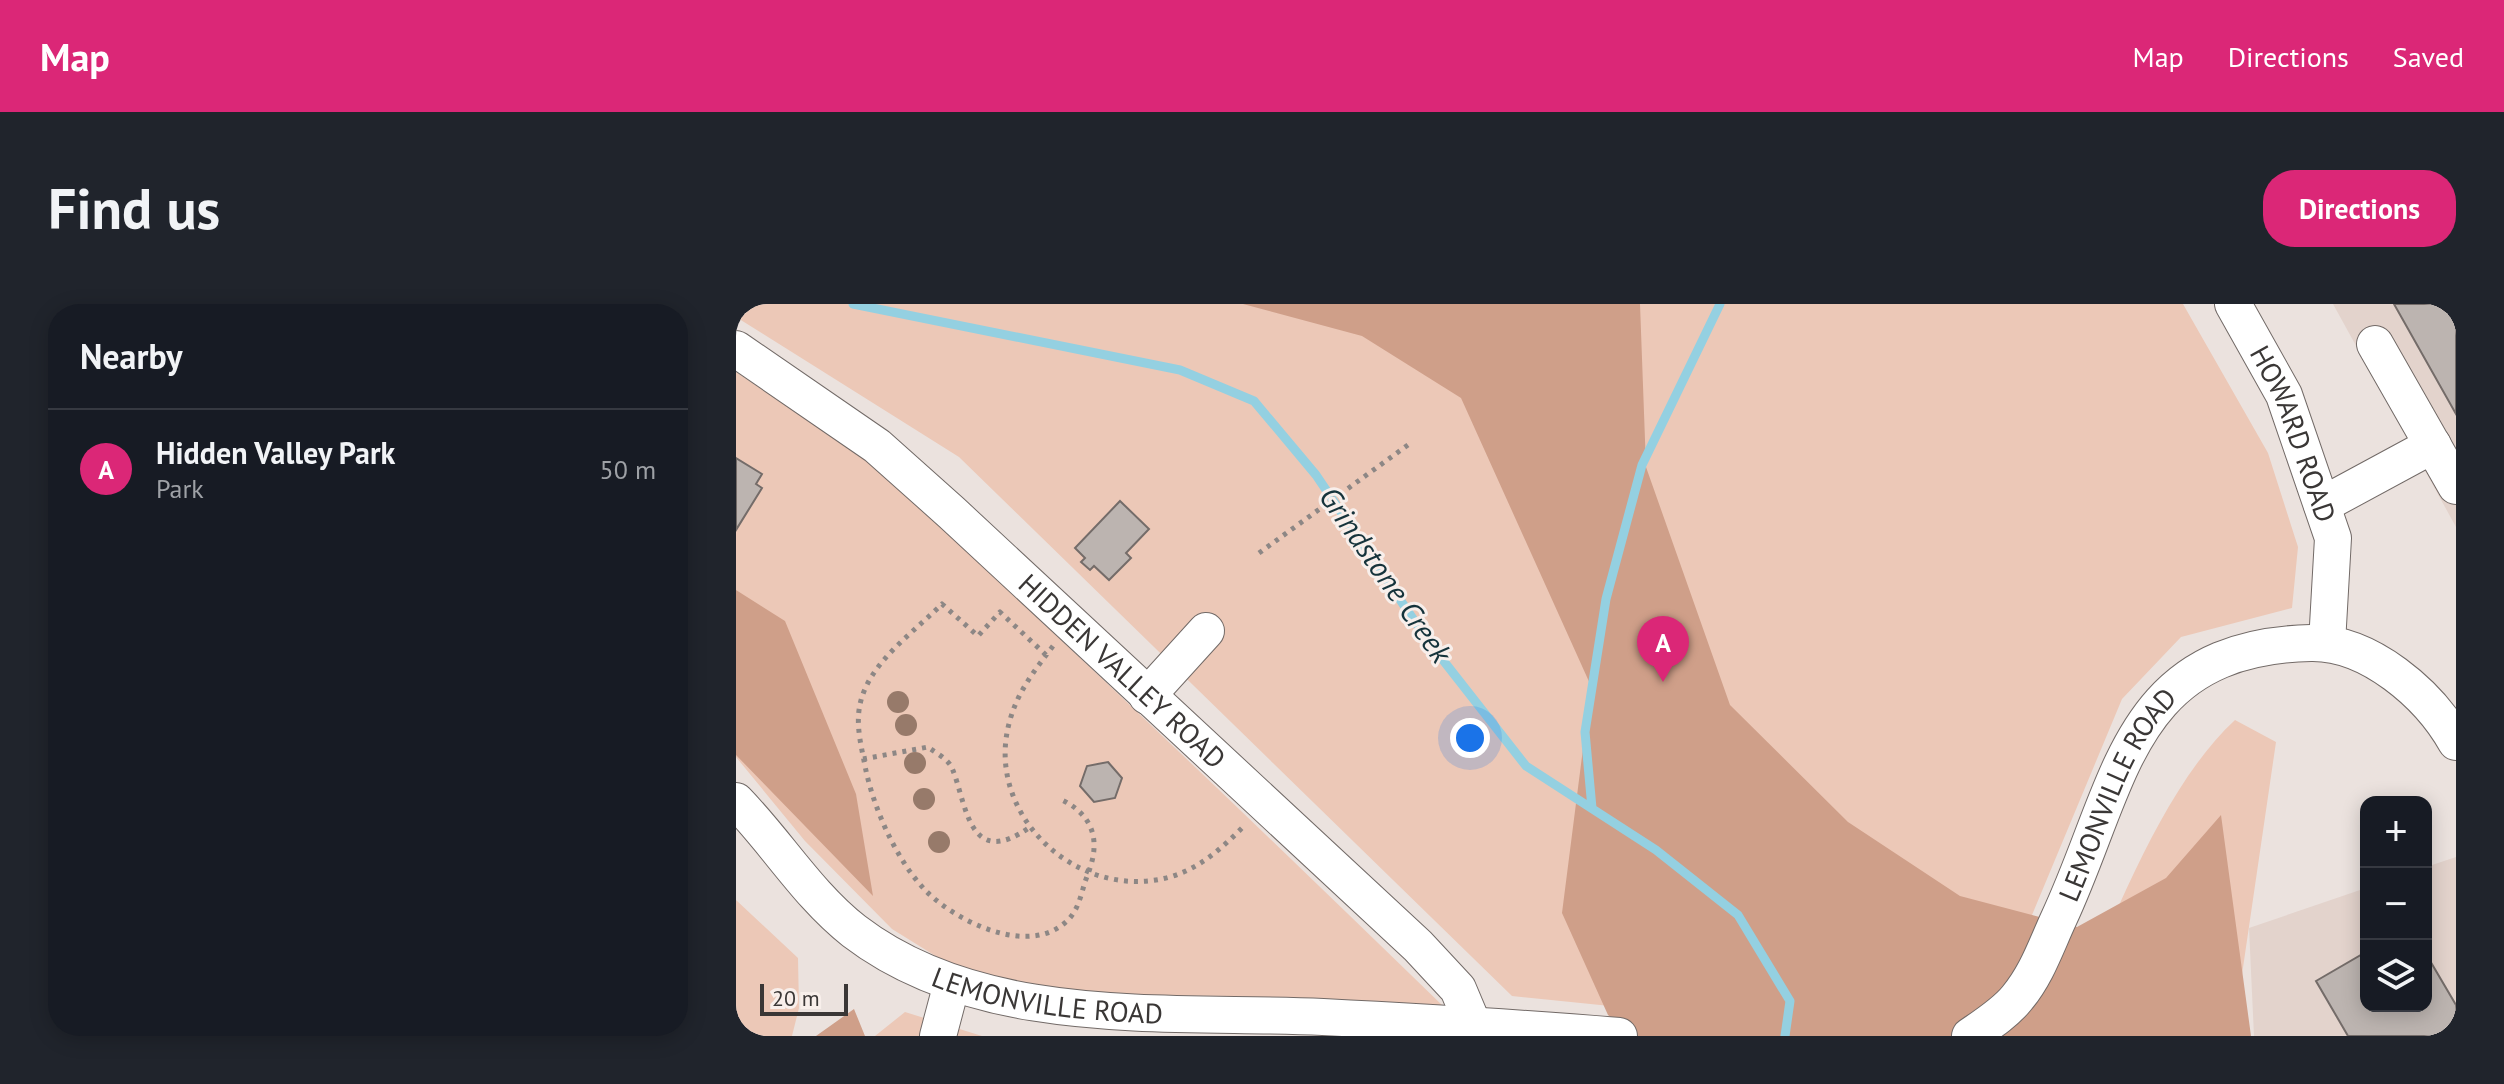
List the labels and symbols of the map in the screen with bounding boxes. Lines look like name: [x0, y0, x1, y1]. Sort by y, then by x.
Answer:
street label: HOWARD ROAD: [2242, 339, 2345, 527]
water label: Grindstone Creek: [1311, 478, 1462, 671]
street label: HIDDEN VALLEY ROAD: [1011, 565, 1234, 776]
pin: A: [1637, 616, 1689, 682]
street label: LEMONVILLE ROAD: [2050, 679, 2184, 907]
your location: [1450, 718, 1490, 758]
street label: LEMONVILLE ROAD: [927, 958, 1164, 1032]
scale bar: [760, 980, 848, 1016]

